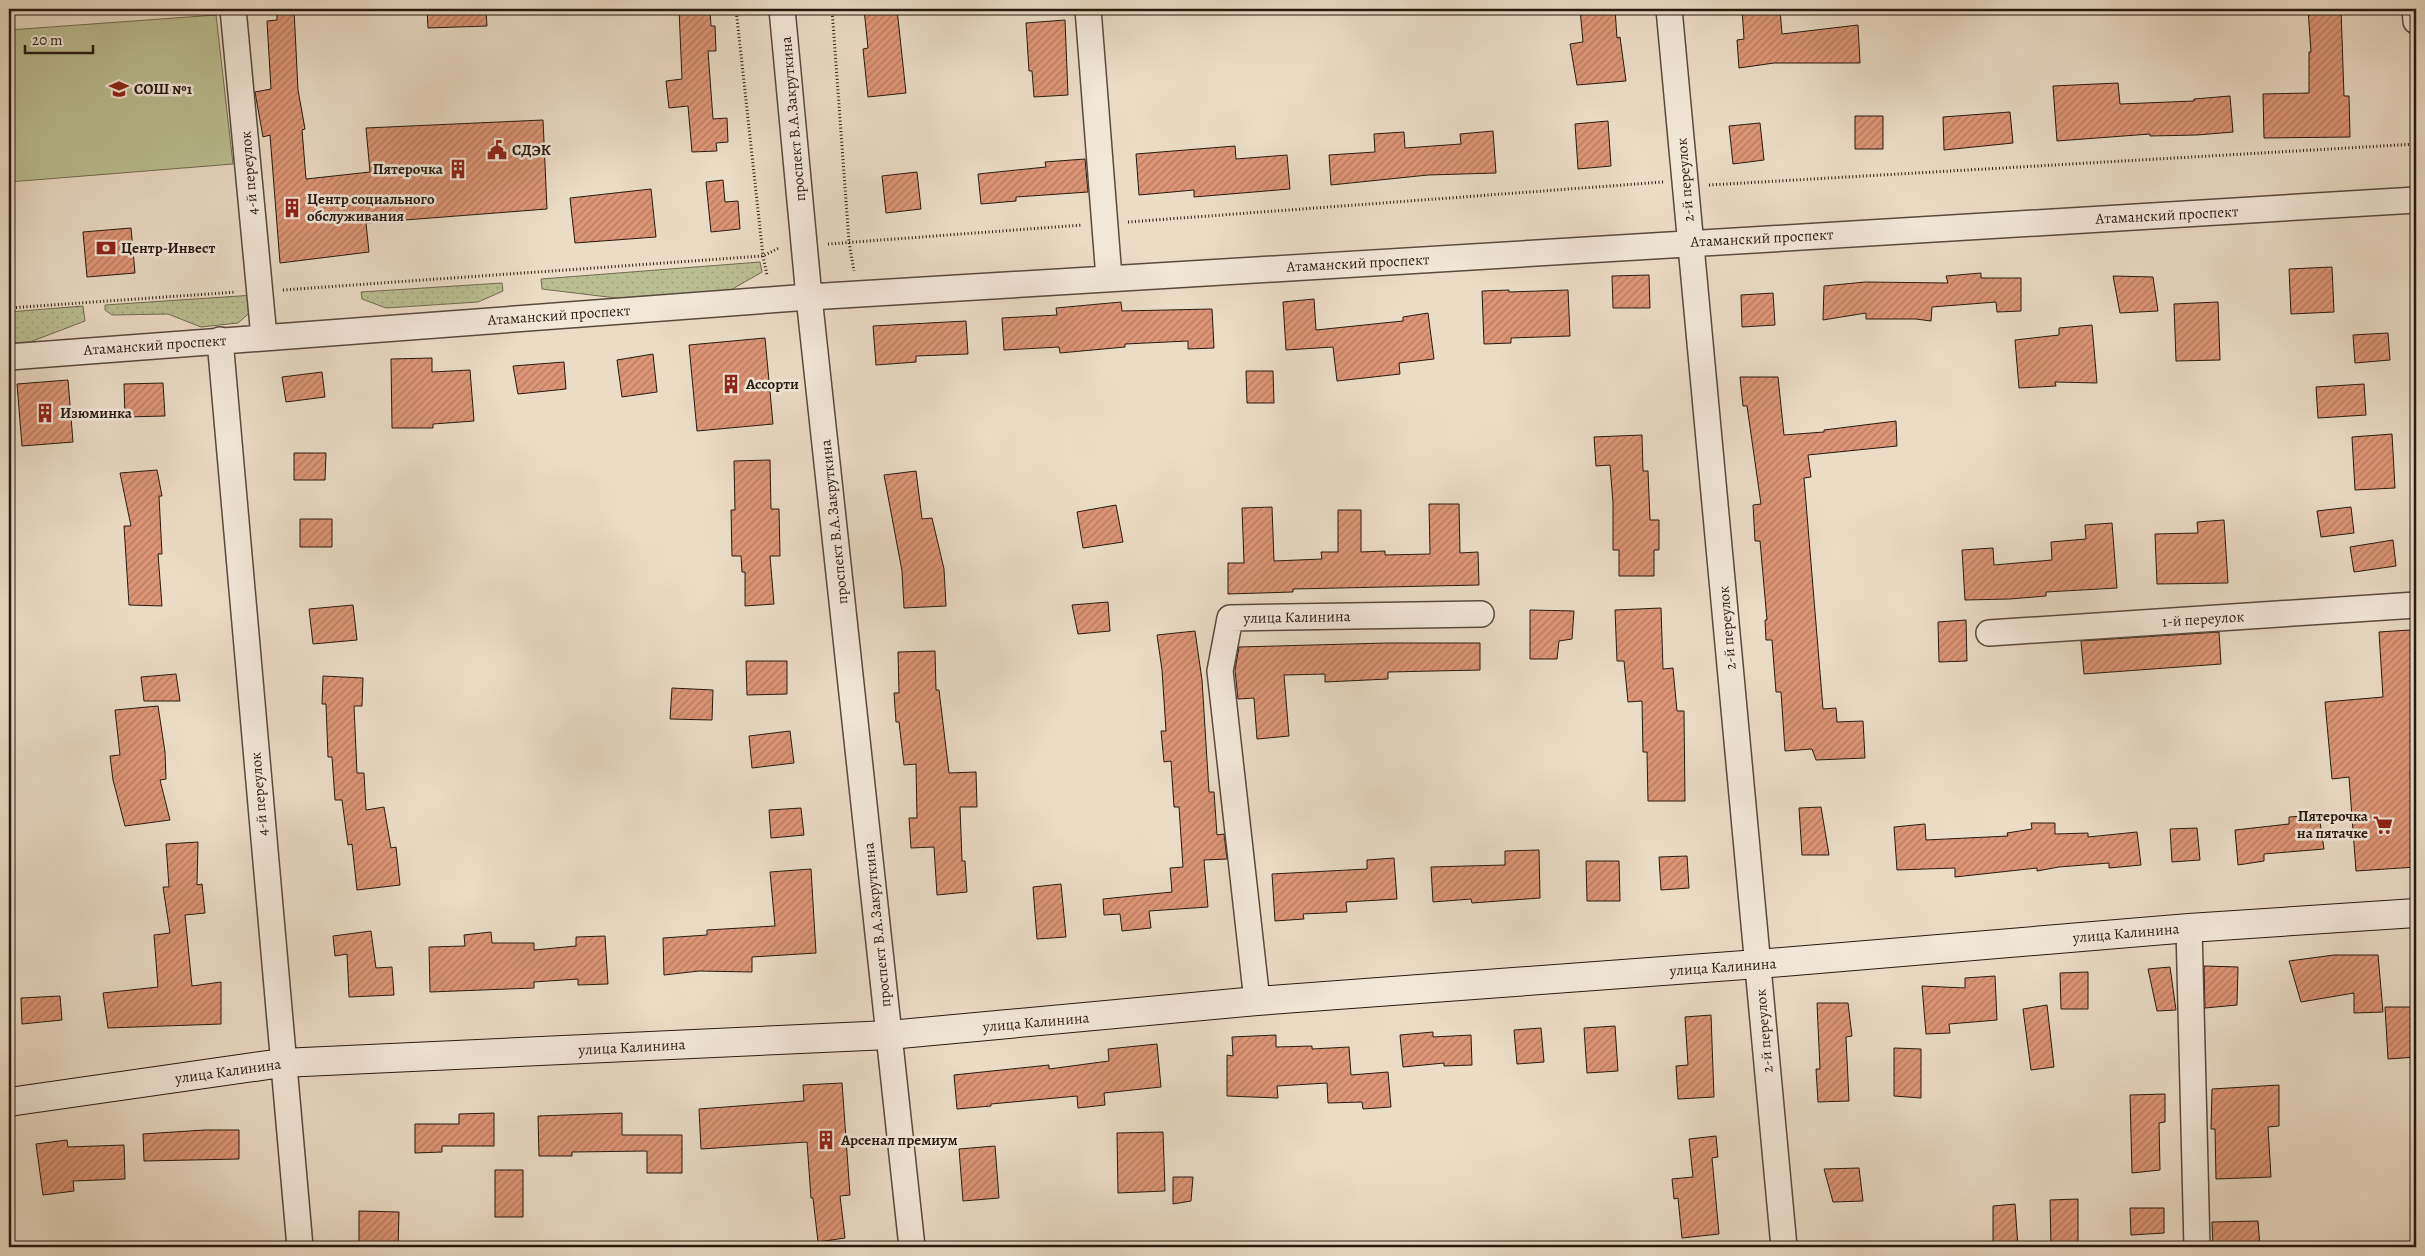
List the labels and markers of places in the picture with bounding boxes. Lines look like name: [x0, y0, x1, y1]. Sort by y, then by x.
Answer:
school or university icon: СОШ №1: [108, 78, 130, 100]
place label: СОШ №1: [134, 79, 193, 99]
public building icon: СДЭК: [486, 139, 508, 161]
place label: СДЭК: [512, 140, 551, 160]
building icon: Пятeрочка: [447, 158, 469, 180]
place label: Пятeрочка: [373, 159, 444, 179]
place label: Центр социального обслуживания: [307, 189, 435, 226]
building icon: Центр социального обслуживания: [281, 197, 303, 219]
bank icon: Центр-Инвест: [95, 237, 117, 259]
place label: Центр-Инвест: [121, 238, 215, 258]
building icon: Ассорти: [720, 373, 742, 395]
place label: Ассорти: [745, 374, 799, 394]
building icon: Изюминка: [34, 402, 56, 424]
place label: Изюминка: [60, 403, 133, 423]
place label: Пятерочка на пятачке: [2297, 806, 2369, 843]
supermarket icon: Пятерочка на пятачке: [2372, 814, 2394, 836]
building icon: Арсенал премиум: [815, 1129, 837, 1151]
place label: Арсенал премиум: [840, 1130, 958, 1150]

